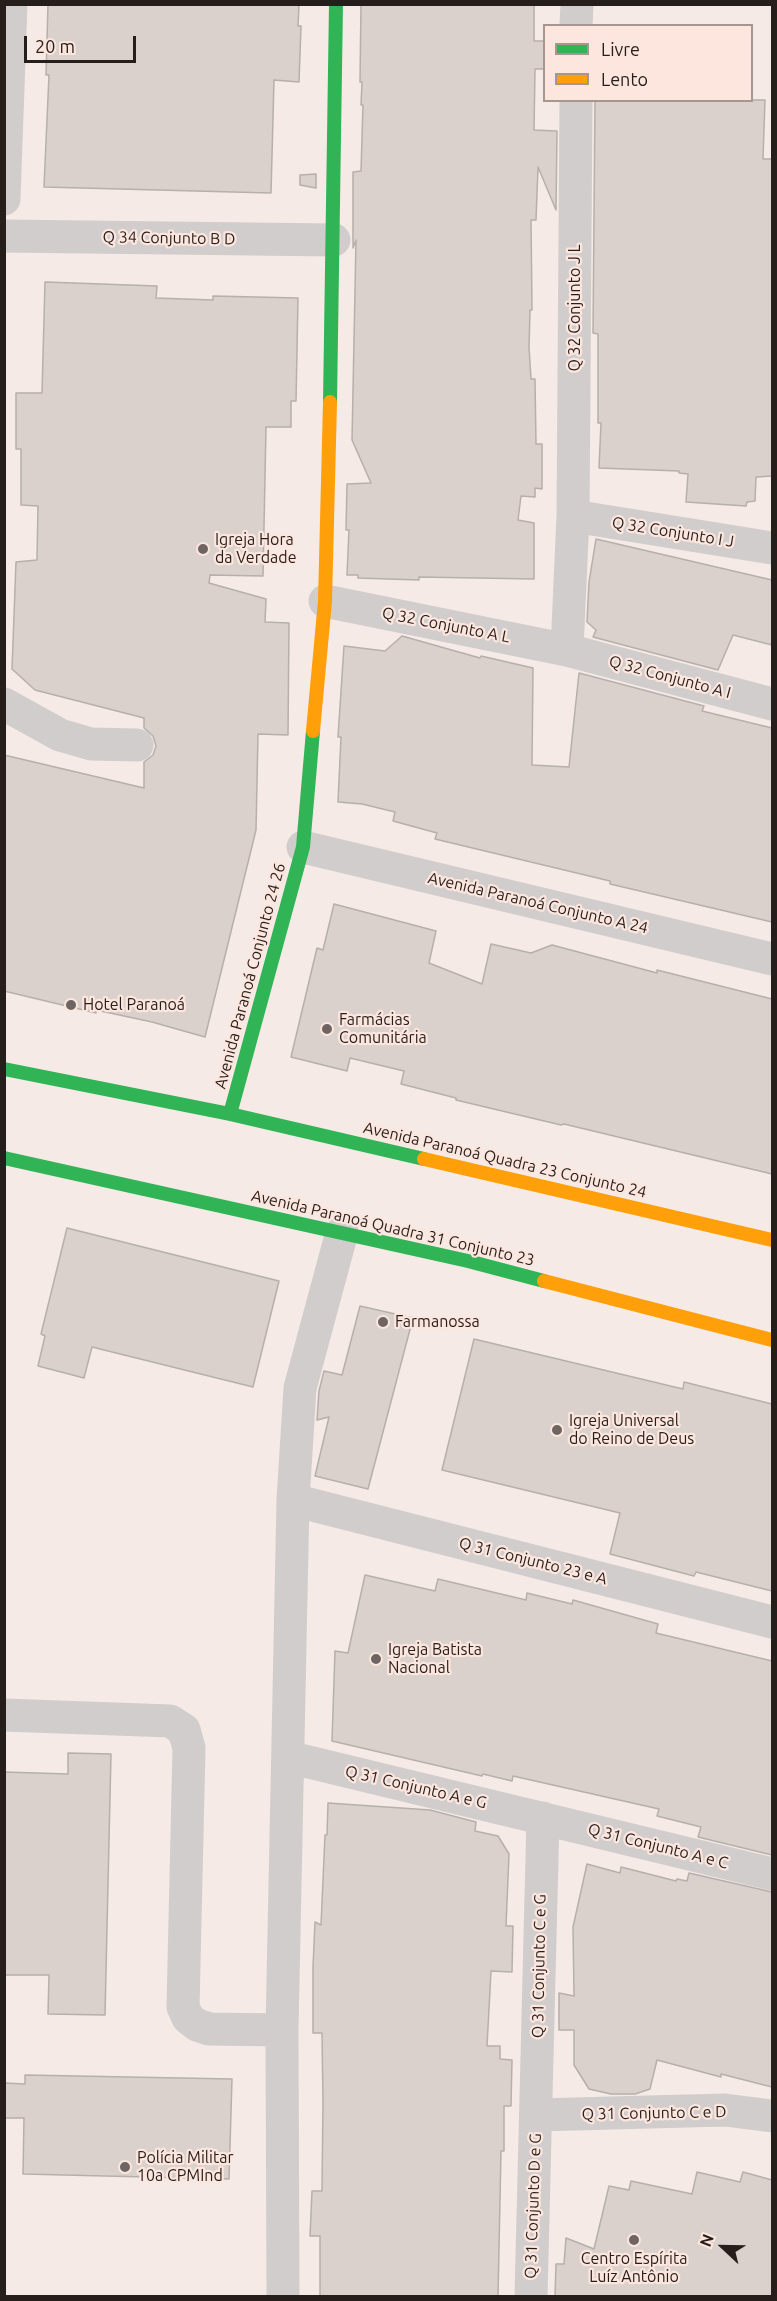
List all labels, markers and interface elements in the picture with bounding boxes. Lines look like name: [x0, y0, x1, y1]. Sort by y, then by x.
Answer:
scale bar: [27, 24, 140, 62]
legend: [543, 24, 753, 102]
text: 20 m: [35, 36, 75, 56]
text: Livre: [601, 39, 640, 59]
text: Lento: [601, 69, 648, 89]
street label: Q 34 Conjunto B D: [103, 227, 235, 249]
street label: Q 32 Conjunto J L: [565, 244, 585, 372]
street label: Q 32 Conjunto I J: [611, 513, 735, 551]
place label: Igreja Hora da Verdade: [215, 530, 296, 568]
marker: Igreja Hora da Verdade: [196, 542, 210, 556]
street label: Q 32 Conjunto A L: [380, 603, 512, 647]
street label: Q 32 Conjunto A I: [607, 651, 733, 703]
street label: Avenida Paranoá Conjunto 24 26: [211, 861, 289, 1091]
street label: Avenida Paranoá Conjunto A 24: [426, 868, 650, 938]
place label: Hotel Paranoá: [83, 995, 185, 1015]
marker: Hotel Paranoá: [64, 998, 78, 1012]
place label: Farmácias Comunitária: [339, 1010, 427, 1048]
marker: Farmácias Comunitária: [320, 1022, 334, 1036]
street label: Avenida Paranoá Quadra 23 Conjunto 24: [362, 1118, 648, 1202]
street label: Avenida Paranoá Quadra 31 Conjunto 23: [250, 1186, 536, 1270]
place label: Farmanossa: [395, 1312, 480, 1332]
marker: Farmanossa: [376, 1315, 390, 1329]
place label: Igreja Universal do Reino de Deus: [569, 1411, 694, 1449]
marker: Igreja Universal do Reino de Deus: [550, 1423, 564, 1437]
street label: Q 31 Conjunto 23 e A: [457, 1533, 609, 1589]
place label: Igreja Batista Nacional: [388, 1640, 482, 1678]
marker: Igreja Batista Nacional: [369, 1652, 383, 1666]
street label: Q 31 Conjunto A e G: [343, 1761, 489, 1813]
street label: Q 31 Conjunto A e C: [586, 1819, 730, 1873]
street label: Q 31 Conjunto C e G: [528, 1894, 550, 2038]
street label: Q 31 Conjunto C e D: [581, 2102, 727, 2124]
street label: Q 31 Conjunto D e G: [521, 2133, 545, 2279]
place label: Polícia Militar 10a CPMInd: [137, 2148, 233, 2186]
marker: Polícia Militar 10a CPMInd: [118, 2160, 132, 2174]
north arrow: [693, 2217, 753, 2277]
text: N: [696, 2231, 717, 2249]
marker: Centro Espírita Luíz Antônio: [627, 2233, 641, 2247]
place label: Centro Espírita Luíz Antônio: [581, 2249, 687, 2287]

